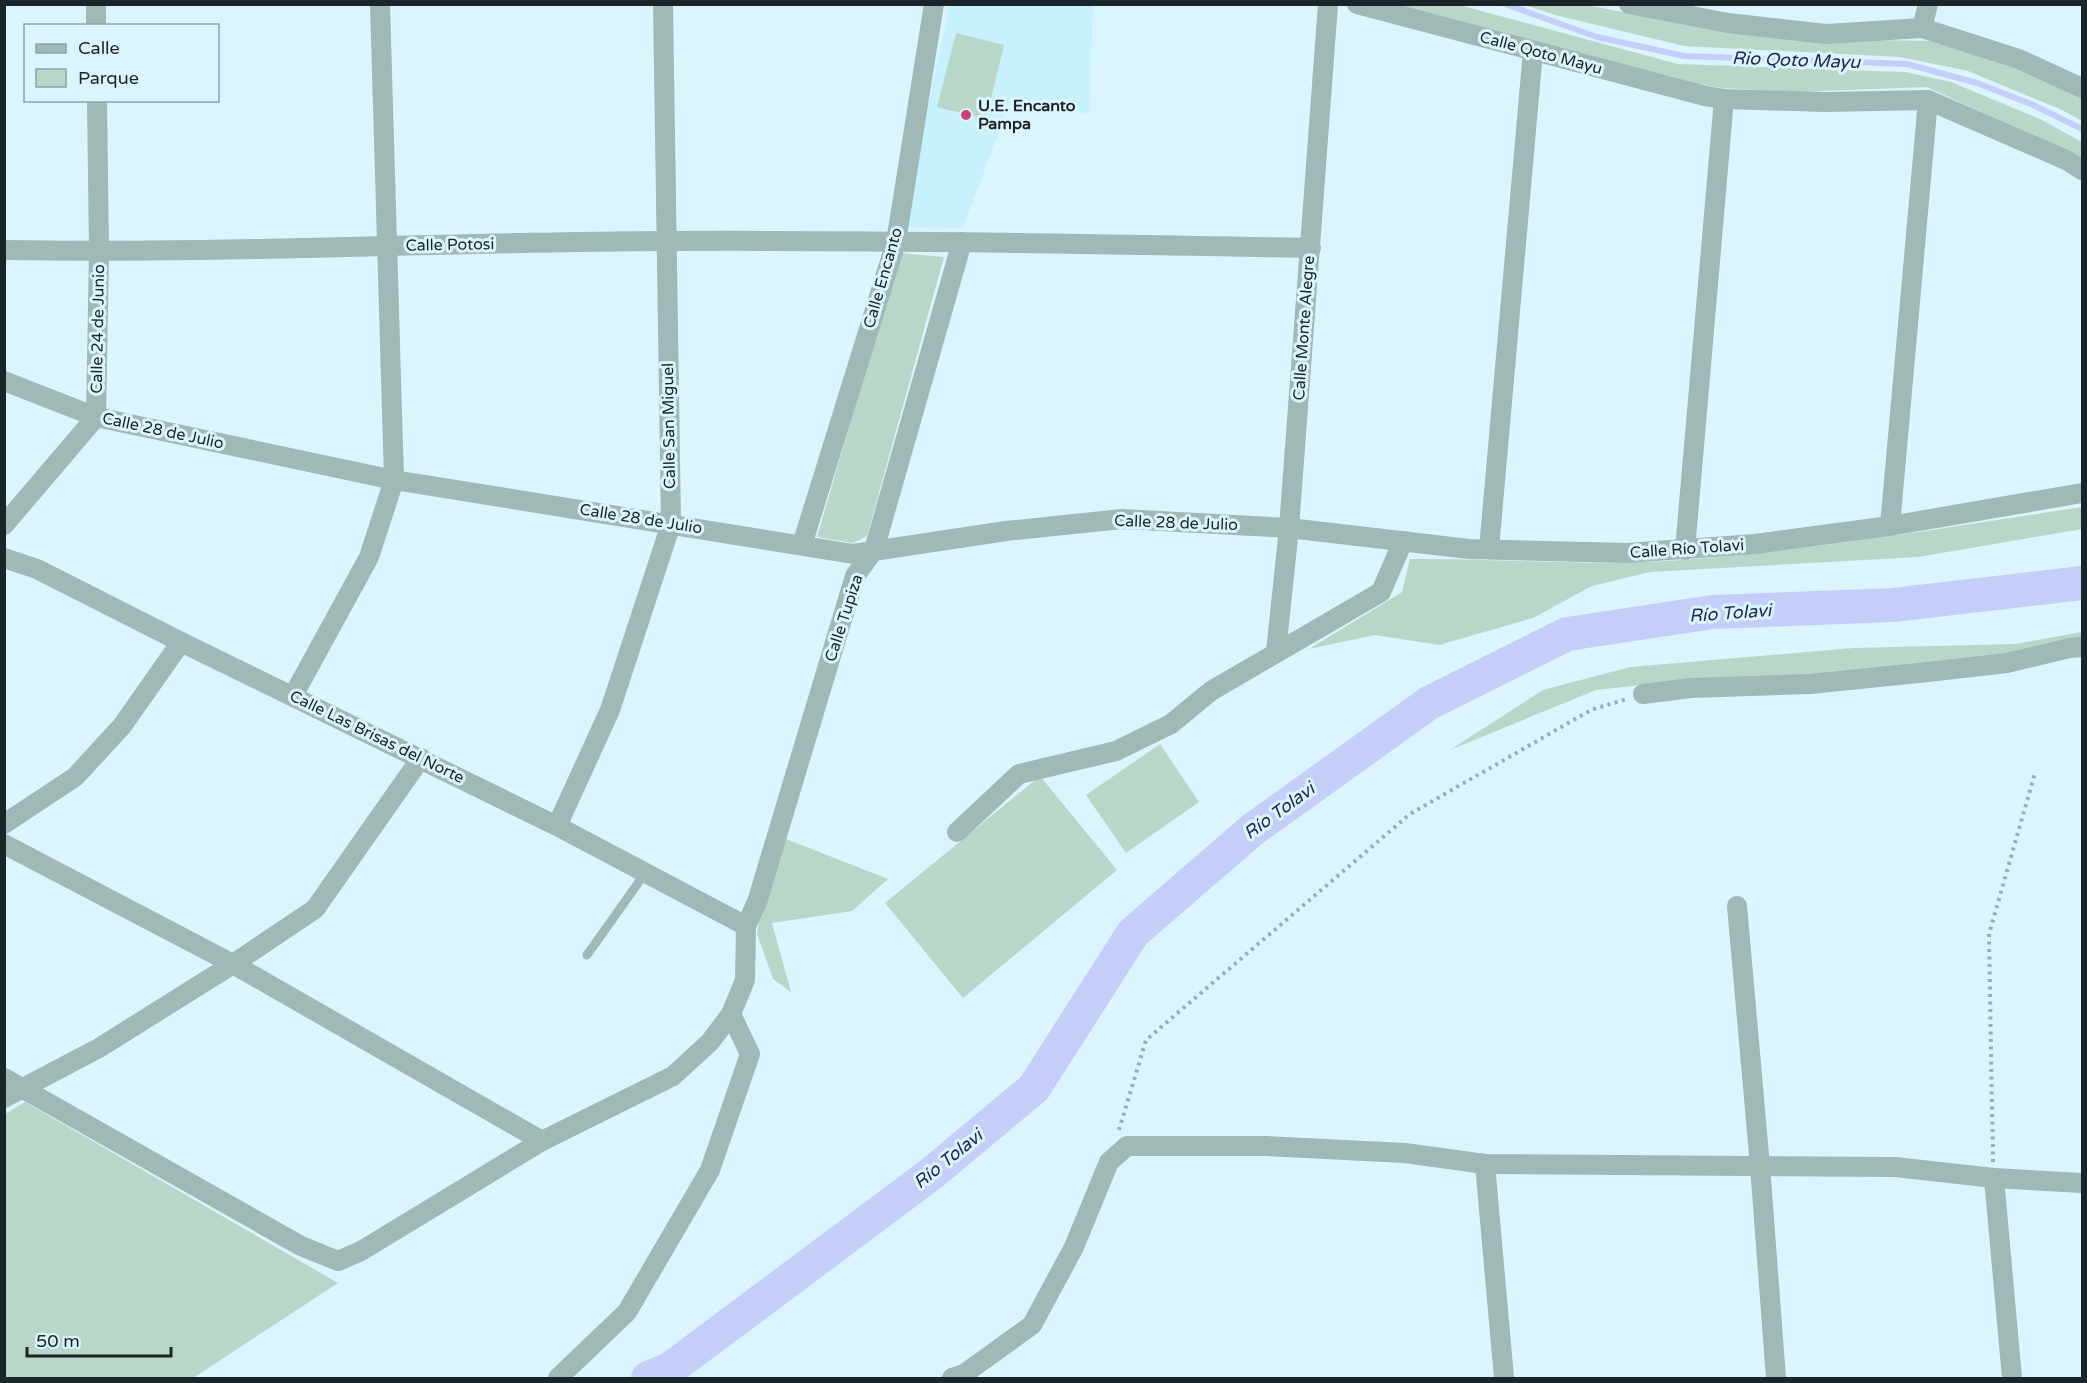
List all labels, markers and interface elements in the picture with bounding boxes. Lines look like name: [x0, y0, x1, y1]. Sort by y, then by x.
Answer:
legend: [24, 24, 219, 102]
street label: Calle Qoto Mayu: [1477, 27, 1605, 79]
text: Calle: [78, 37, 120, 59]
water label: Rio Qoto Mayu: [1731, 47, 1862, 73]
text: Parque: [78, 67, 139, 89]
place label: U.E. Encanto Pampa: [978, 96, 1076, 134]
marker: U.E. Encanto Pampa: [959, 108, 973, 122]
street label: Calle Encanto: [859, 225, 907, 331]
street label: Calle Potosi: [405, 234, 495, 256]
street label: Calle Monte Alegre: [1289, 255, 1319, 401]
street label: Calle 24 de Junio: [87, 264, 109, 394]
street label: Calle San Miguel: [658, 363, 680, 489]
street label: Calle 28 de Julio: [100, 408, 226, 454]
street label: Calle 28 de Julio: [578, 499, 704, 539]
street label: Calle 28 de Julio: [1114, 511, 1238, 535]
street label: Calle Río Tolavi: [1629, 535, 1745, 563]
street label: Calle Tupiza: [820, 572, 868, 664]
water label: Río Tolavi: [1688, 599, 1774, 627]
street label: Calle Las Brisas del Norte: [286, 686, 468, 788]
water label: Río Tolavi: [1239, 776, 1321, 844]
water label: Río Tolavi: [909, 1123, 989, 1193]
scale bar: [27, 1320, 171, 1358]
text: 50 m: [36, 1330, 80, 1352]

